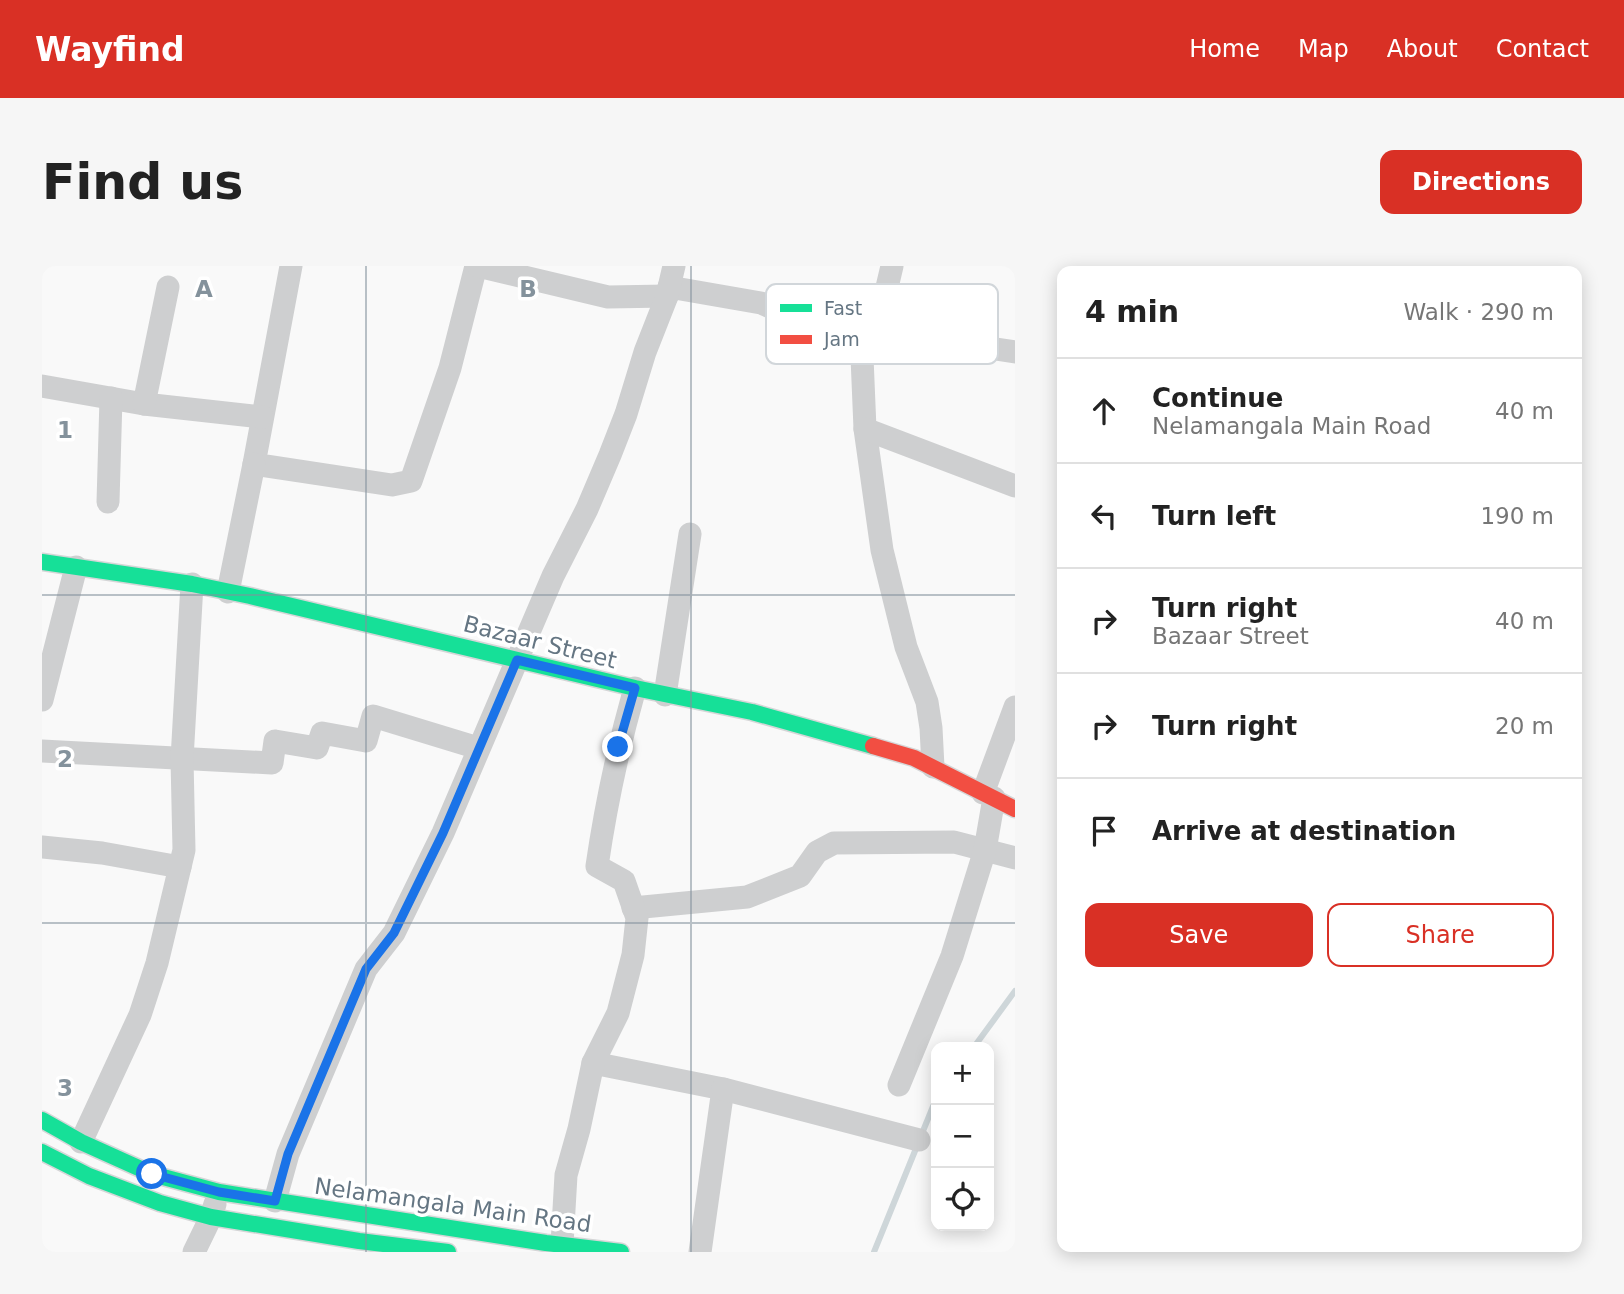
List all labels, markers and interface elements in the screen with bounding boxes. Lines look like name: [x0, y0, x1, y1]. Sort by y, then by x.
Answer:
text: Wayfind: [35, 30, 185, 69]
text: Home: [1189, 35, 1260, 63]
text: Map: [1298, 35, 1349, 63]
text: About: [1387, 35, 1458, 63]
text: Contact: [1496, 35, 1589, 63]
button: Directions: [1380, 150, 1582, 214]
text: Find us: [42, 154, 243, 211]
text: A: [195, 276, 213, 302]
text: B: [519, 276, 537, 302]
legend: [766, 284, 998, 364]
text: 4 min: [1085, 294, 1179, 329]
text: Fast: [824, 297, 862, 319]
text: Walk · 290 m: [1403, 299, 1554, 325]
text: Jam: [823, 328, 860, 350]
text: Continue: [1152, 383, 1283, 413]
icon: ahead: [1085, 392, 1123, 430]
text: 40 m: [1495, 398, 1554, 424]
text: Nelamangala Main Road: [1152, 413, 1431, 439]
text: 1: [57, 417, 73, 443]
icon: left: [1085, 497, 1123, 535]
text: Turn left: [1152, 501, 1276, 531]
text: 190 m: [1480, 503, 1554, 529]
text: Turn right: [1152, 593, 1297, 623]
icon: right: [1085, 602, 1123, 640]
text: 40 m: [1495, 608, 1554, 634]
street label: Bazaar Street: [461, 610, 619, 674]
text: Bazaar Street: [1152, 623, 1309, 649]
icon: right: [1085, 707, 1123, 745]
text: Turn right: [1152, 711, 1297, 741]
text: 20 m: [1495, 713, 1554, 739]
route end: [602, 731, 633, 762]
text: 2: [57, 746, 73, 772]
icon: arrive: [1085, 812, 1123, 850]
text: Arrive at destination: [1152, 816, 1456, 846]
button: Save: [1085, 903, 1313, 967]
button: Share: [1327, 903, 1554, 967]
map controls: [931, 1042, 994, 1231]
button: +: [931, 1042, 994, 1105]
text: 3: [57, 1075, 73, 1101]
button: −: [931, 1105, 994, 1168]
route start: [136, 1158, 167, 1189]
button: locate: [931, 1168, 994, 1231]
street label: Nelamangala Main Road: [313, 1173, 593, 1237]

